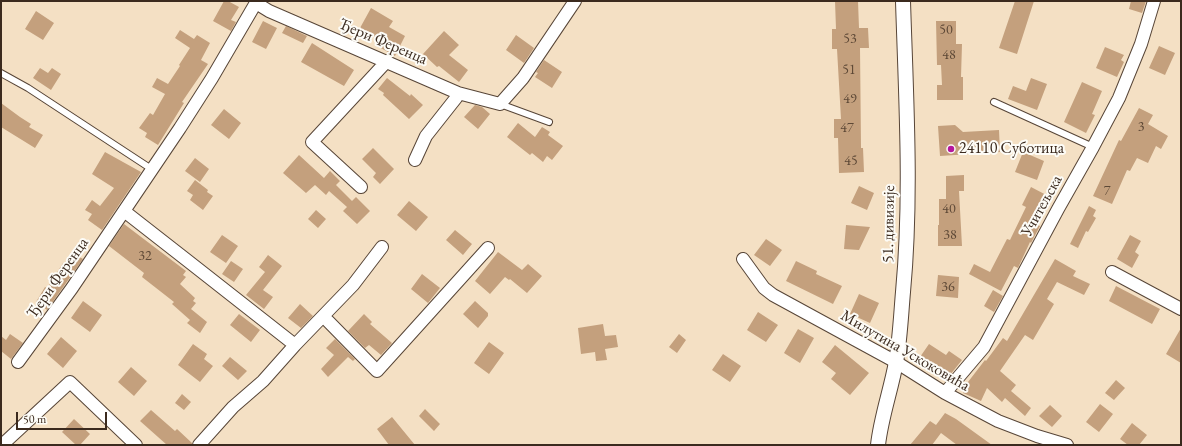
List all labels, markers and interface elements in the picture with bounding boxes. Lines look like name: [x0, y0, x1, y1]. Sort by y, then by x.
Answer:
street label: Ђери Ференца: [336, 15, 430, 69]
house number: 50: [939, 22, 953, 38]
house number: 53: [843, 31, 857, 47]
house number: 48: [942, 47, 956, 63]
house number: 51: [842, 62, 856, 78]
house number: 49: [843, 91, 857, 107]
house number: 3: [1138, 119, 1144, 135]
house number: 47: [840, 120, 854, 136]
place label: 24110 Суботица: [959, 139, 1064, 159]
marker: 24110 Суботица: [946, 144, 956, 154]
house number: 45: [844, 153, 858, 169]
street label: Учитељска: [1017, 172, 1067, 240]
house number: 7: [1104, 183, 1110, 199]
street label: 51. дивизије: [879, 185, 899, 263]
house number: 40: [942, 201, 956, 217]
house number: 38: [943, 227, 957, 243]
street label: Ђери Ференца: [23, 234, 93, 322]
house number: 32: [138, 248, 152, 264]
house number: 36: [941, 279, 955, 295]
street label: Милутина Ускоковића: [837, 306, 973, 396]
scale bar: [18, 404, 109, 430]
text: 50 m: [23, 411, 46, 427]

